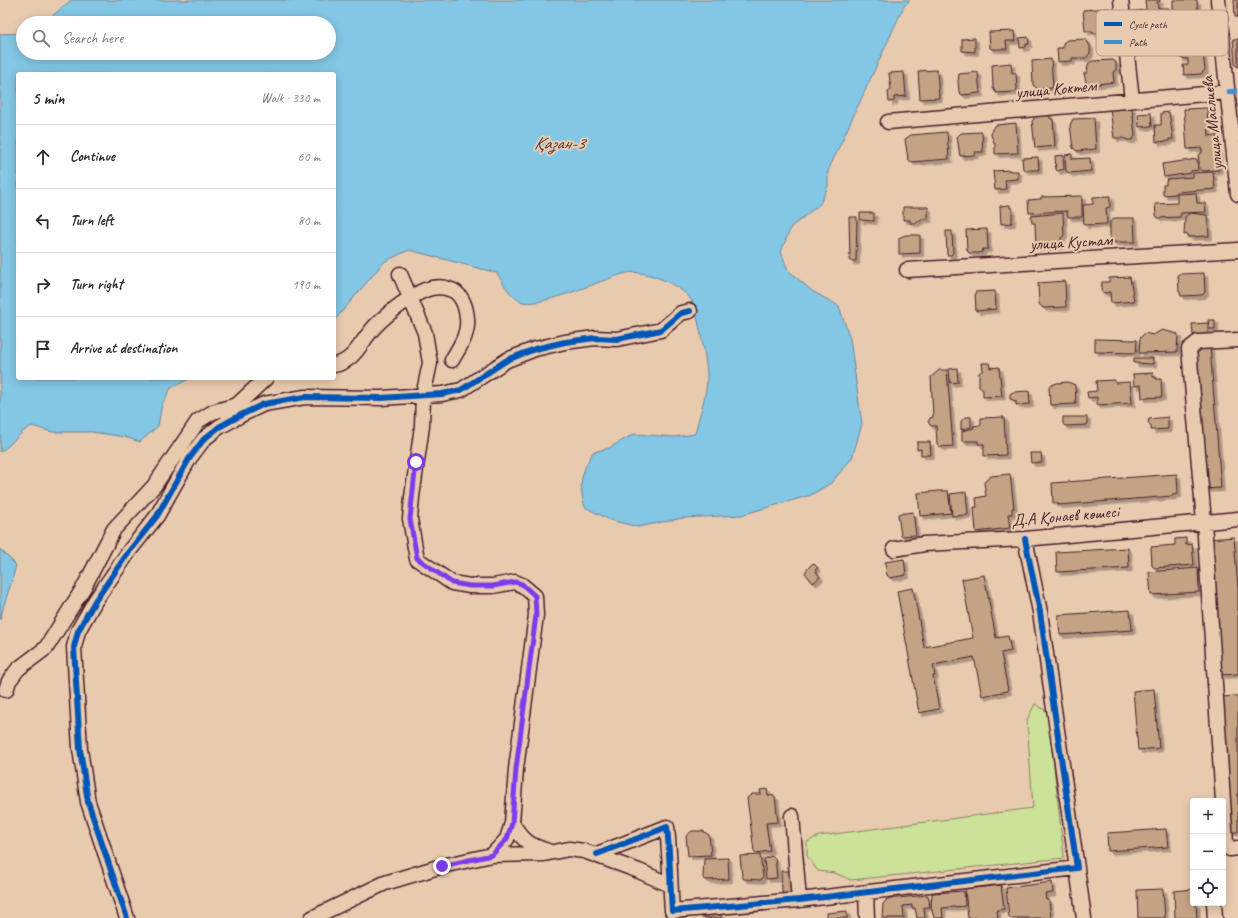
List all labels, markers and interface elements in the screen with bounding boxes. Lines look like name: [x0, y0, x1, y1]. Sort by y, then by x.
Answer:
legend: [1096, 10, 1228, 56]
search box: [16, 16, 336, 60]
text: Cycle path: [1129, 17, 1168, 31]
icon: search: [30, 27, 52, 49]
text: Search here: [62, 29, 123, 48]
text: Path: [1129, 35, 1148, 49]
street label: улица Маслиева: [1196, 74, 1227, 172]
street label: улица Коктем: [1014, 75, 1098, 103]
text: 5 min: [32, 88, 64, 109]
text: Walk · 330 m: [261, 90, 320, 106]
water label: Қазан-3: [534, 132, 588, 155]
icon: ahead: [32, 146, 54, 168]
text: Continue: [70, 147, 115, 166]
text: 60 m: [298, 149, 320, 165]
icon: left: [32, 210, 54, 232]
text: Turn left: [70, 211, 113, 230]
text: 80 m: [298, 213, 320, 229]
street label: улица Кустам: [1028, 229, 1114, 255]
icon: right: [32, 274, 54, 296]
text: Turn right: [70, 275, 123, 294]
text: 190 m: [292, 277, 320, 293]
icon: arrive: [32, 338, 54, 360]
text: Arrive at destination: [70, 339, 177, 358]
route start: [407, 453, 425, 471]
street label: Д.А Қонаев көшесі: [1010, 501, 1122, 531]
map controls: [1190, 798, 1226, 906]
button: +: [1190, 798, 1226, 834]
button: −: [1190, 834, 1226, 870]
route end: [433, 857, 451, 875]
button: locate: [1190, 870, 1226, 906]

